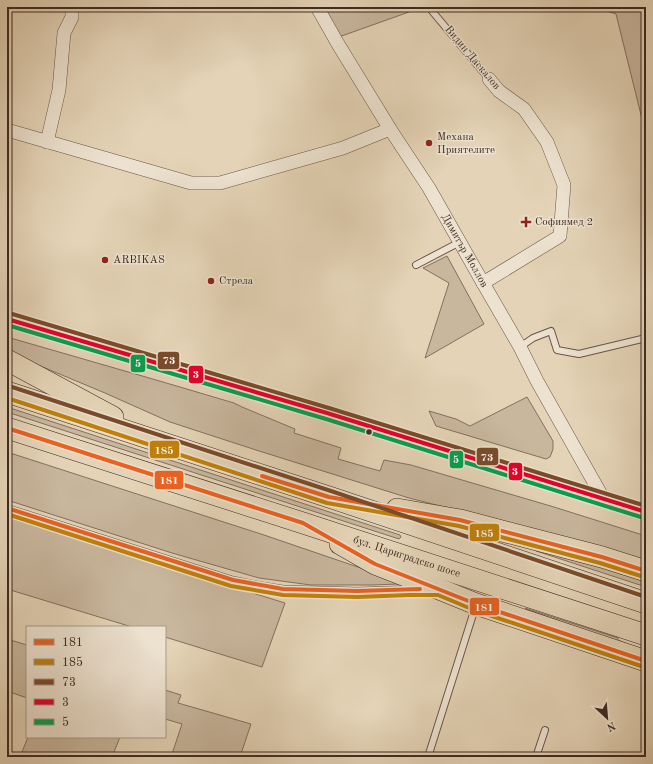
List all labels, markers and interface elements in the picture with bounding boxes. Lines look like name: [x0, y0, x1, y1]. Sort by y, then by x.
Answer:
street label: Видин Даскалов: [442, 24, 502, 92]
place label: Механа Приятелите: [437, 132, 495, 156]
marker: Механа Приятелите: [424, 138, 434, 148]
street label: Димитър Моллов: [439, 212, 490, 289]
marker: Софиямед 2: [520, 216, 532, 228]
place label: Софиямед 2: [535, 217, 593, 228]
marker: ARBIKAS: [100, 255, 110, 265]
place label: ARBIKAS: [113, 255, 165, 266]
marker: Стрела: [206, 276, 216, 286]
place label: Стрела: [219, 276, 254, 287]
line badge: 73: [157, 351, 180, 370]
line badge: 5: [130, 354, 146, 373]
text: 73: [163, 356, 175, 367]
text: 5: [135, 359, 141, 370]
line badge: 3: [188, 365, 204, 384]
text: 3: [193, 370, 199, 381]
unlabelled marker: [364, 427, 374, 437]
line badge: 185: [149, 440, 180, 459]
text: 185: [154, 446, 174, 457]
line badge: 73: [476, 447, 499, 466]
line badge: 5: [449, 450, 464, 469]
text: 73: [481, 453, 493, 464]
text: 5: [453, 455, 459, 466]
line badge: 3: [508, 462, 523, 481]
text: 3: [512, 467, 518, 478]
line badge: 181: [154, 470, 184, 490]
text: 181: [159, 476, 179, 487]
line badge: 185: [469, 523, 500, 542]
text: 185: [474, 529, 494, 540]
street label: бул. Цариградско шосе: [352, 534, 462, 580]
line badge: 181: [469, 597, 500, 616]
text: 181: [474, 603, 494, 614]
legend: [26, 626, 166, 738]
text: 181: [62, 637, 83, 649]
text: 185: [62, 656, 83, 669]
text: 73: [62, 677, 76, 689]
text: 3: [62, 697, 69, 709]
north arrow: [587, 698, 627, 738]
text: 5: [62, 716, 69, 729]
text: N: [604, 719, 617, 733]

